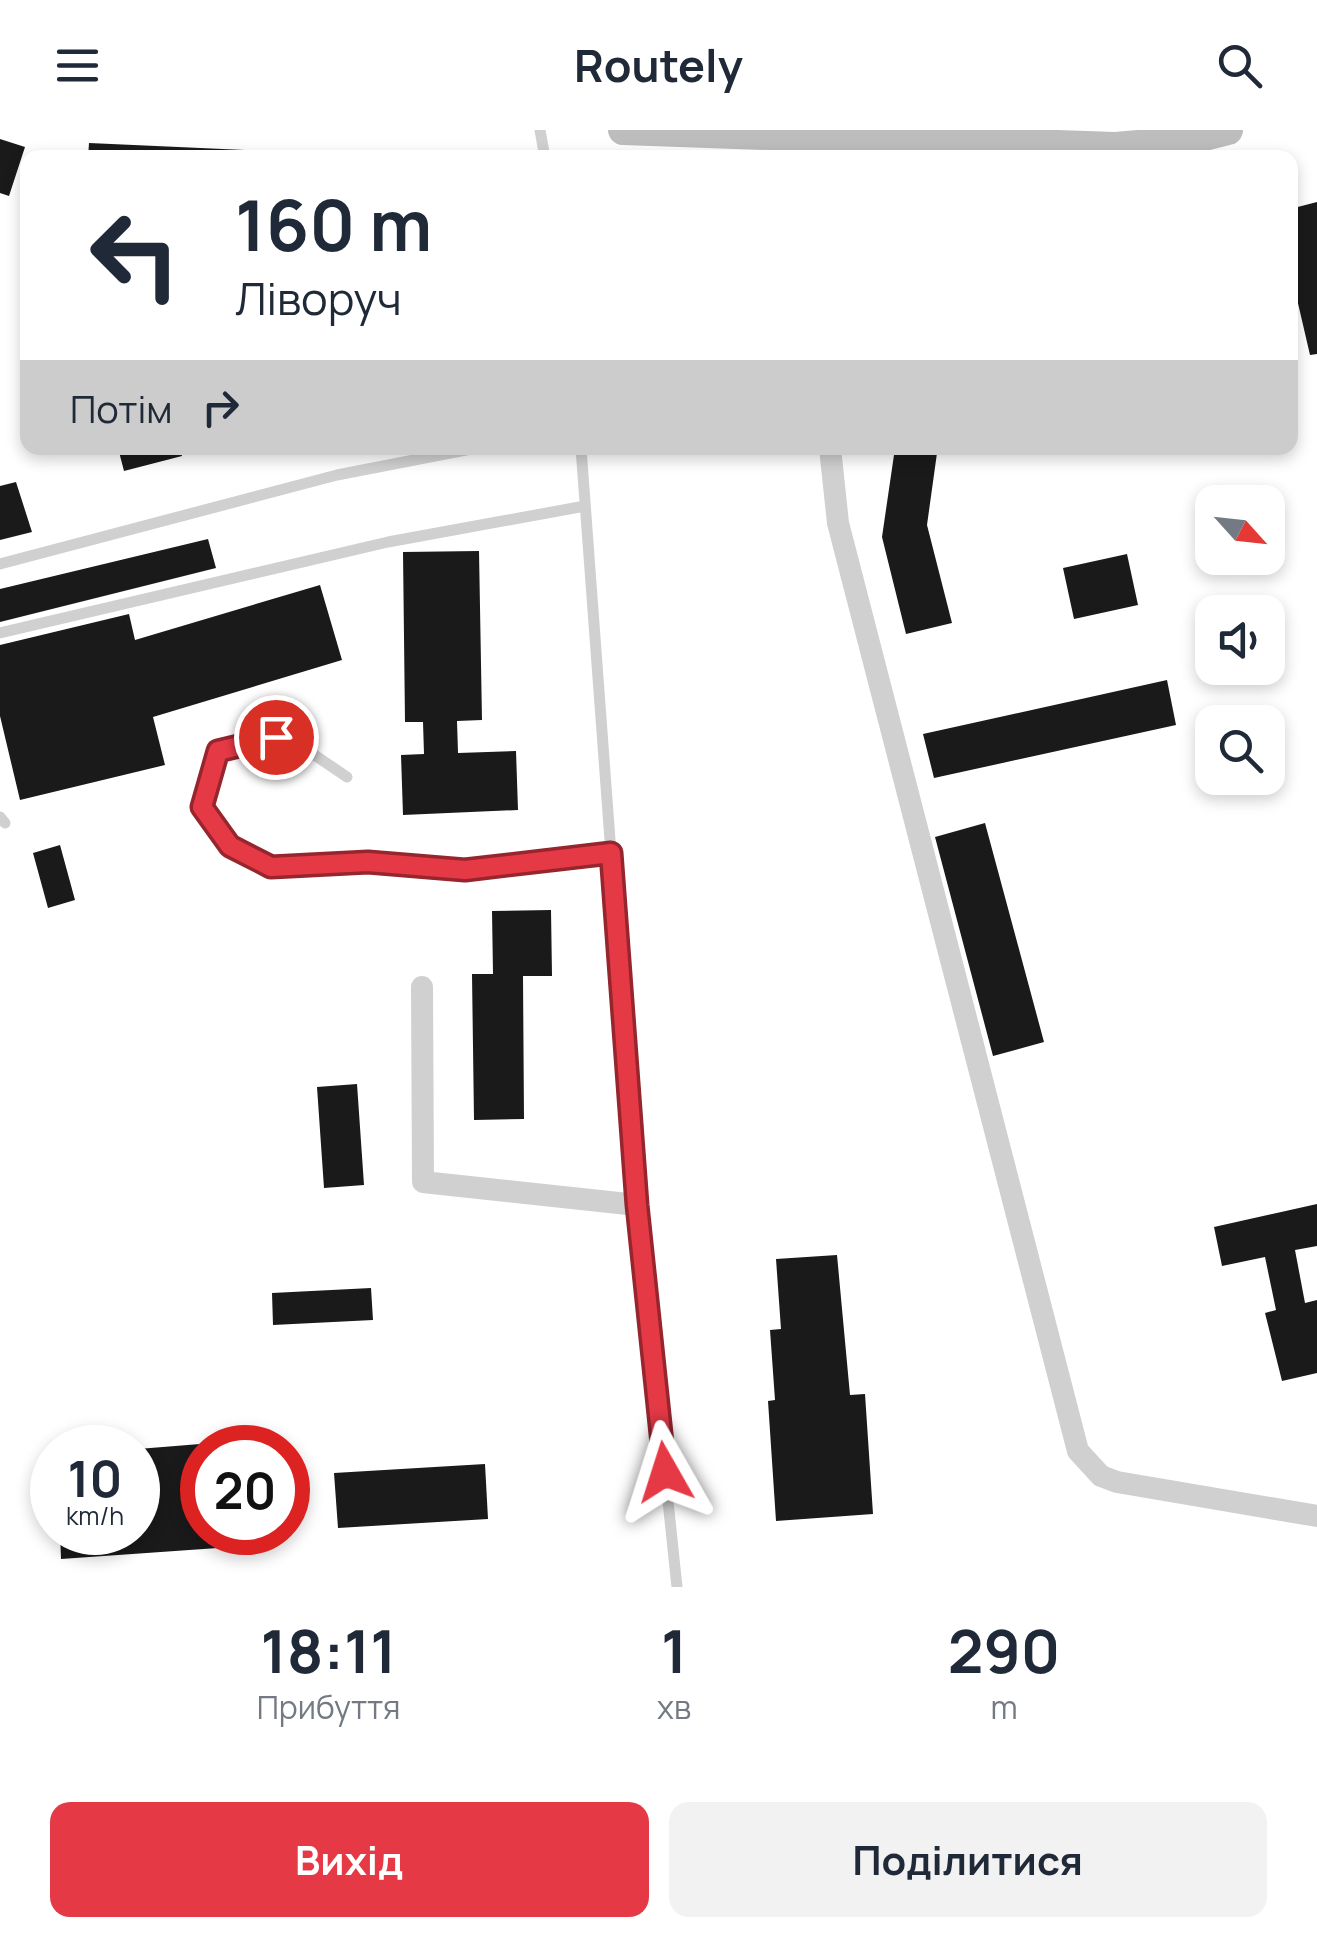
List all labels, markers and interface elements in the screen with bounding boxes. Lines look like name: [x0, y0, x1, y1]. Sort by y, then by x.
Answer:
text: Routely: [574, 34, 743, 96]
icon: menu: [50, 38, 105, 93]
icon: search: [1212, 38, 1267, 93]
text: 160 m: [235, 176, 432, 272]
icon: left: [70, 190, 200, 320]
text: Ліворуч: [235, 267, 402, 329]
icon: right: [193, 380, 248, 435]
text: Потім: [70, 382, 173, 434]
north arrow: [1195, 485, 1285, 575]
map controls: [1195, 485, 1285, 795]
button: sound: [1195, 595, 1285, 685]
pin: [234, 695, 319, 780]
button: search: [1195, 705, 1285, 795]
icon: arrive: [249, 710, 304, 765]
position arrow: [613, 1420, 717, 1524]
speed limit sign: 20: [180, 1425, 310, 1555]
text: 10: [68, 1444, 122, 1512]
text: km/h: [66, 1498, 124, 1533]
text: 18:11: [260, 1609, 397, 1691]
text: 1: [661, 1609, 687, 1691]
text: 290: [948, 1609, 1060, 1691]
text: Прибуття: [257, 1685, 400, 1729]
text: хв: [657, 1685, 691, 1729]
text: m: [990, 1685, 1018, 1729]
button: Вихід: [50, 1802, 649, 1917]
button: Поділитися: [669, 1802, 1267, 1917]

